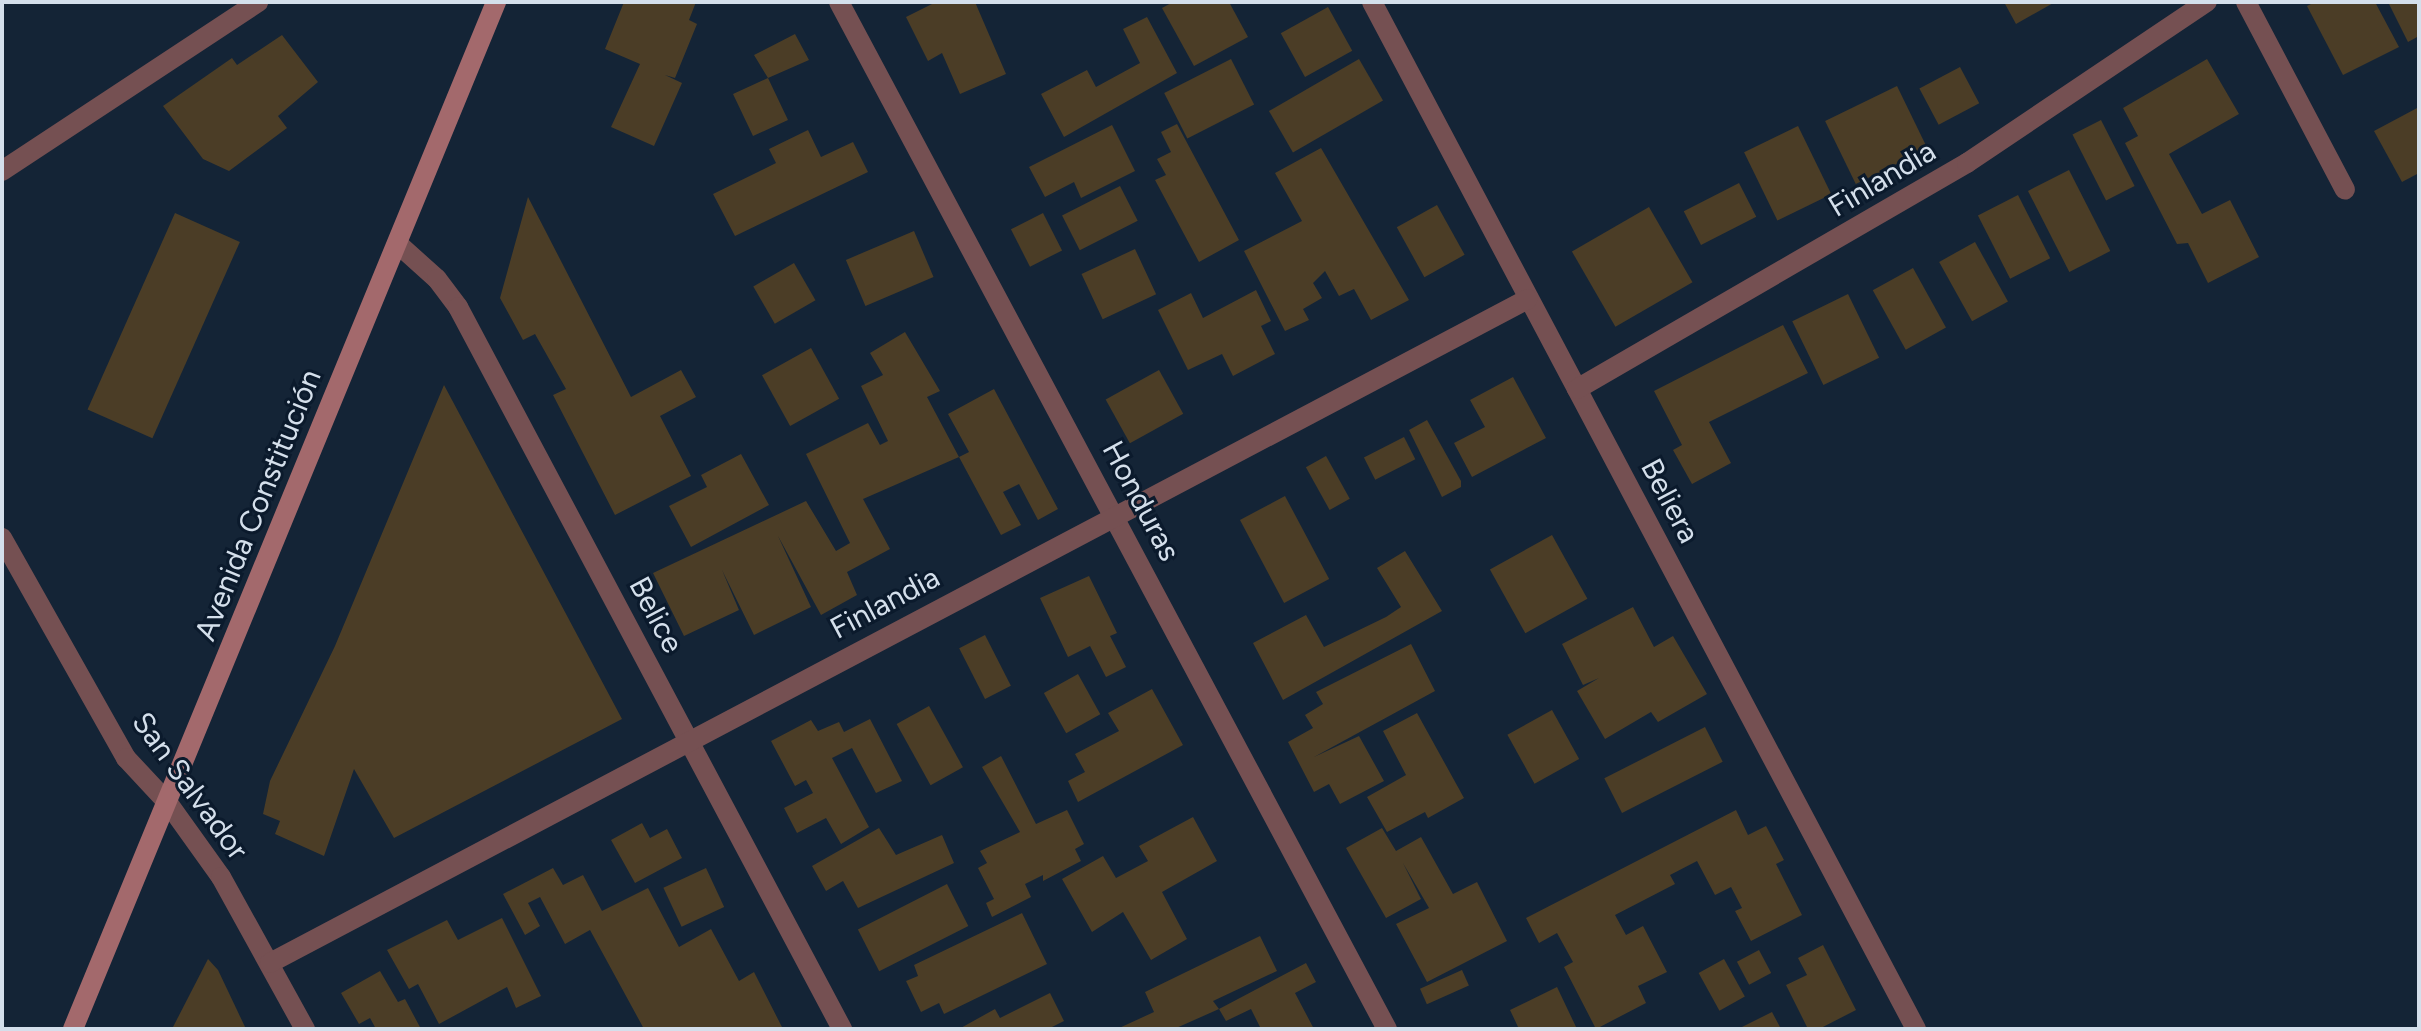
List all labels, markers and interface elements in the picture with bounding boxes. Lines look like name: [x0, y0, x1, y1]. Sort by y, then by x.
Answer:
street label: Finlandia: [1822, 133, 1942, 225]
street label: Avenida Constitución: [187, 364, 329, 646]
street label: Honduras: [1094, 435, 1188, 567]
street label: Beliera: [1633, 453, 1707, 549]
street label: Finlandia: [824, 559, 946, 647]
street label: Belice: [621, 571, 691, 659]
street label: San Salvador: [124, 705, 256, 867]

